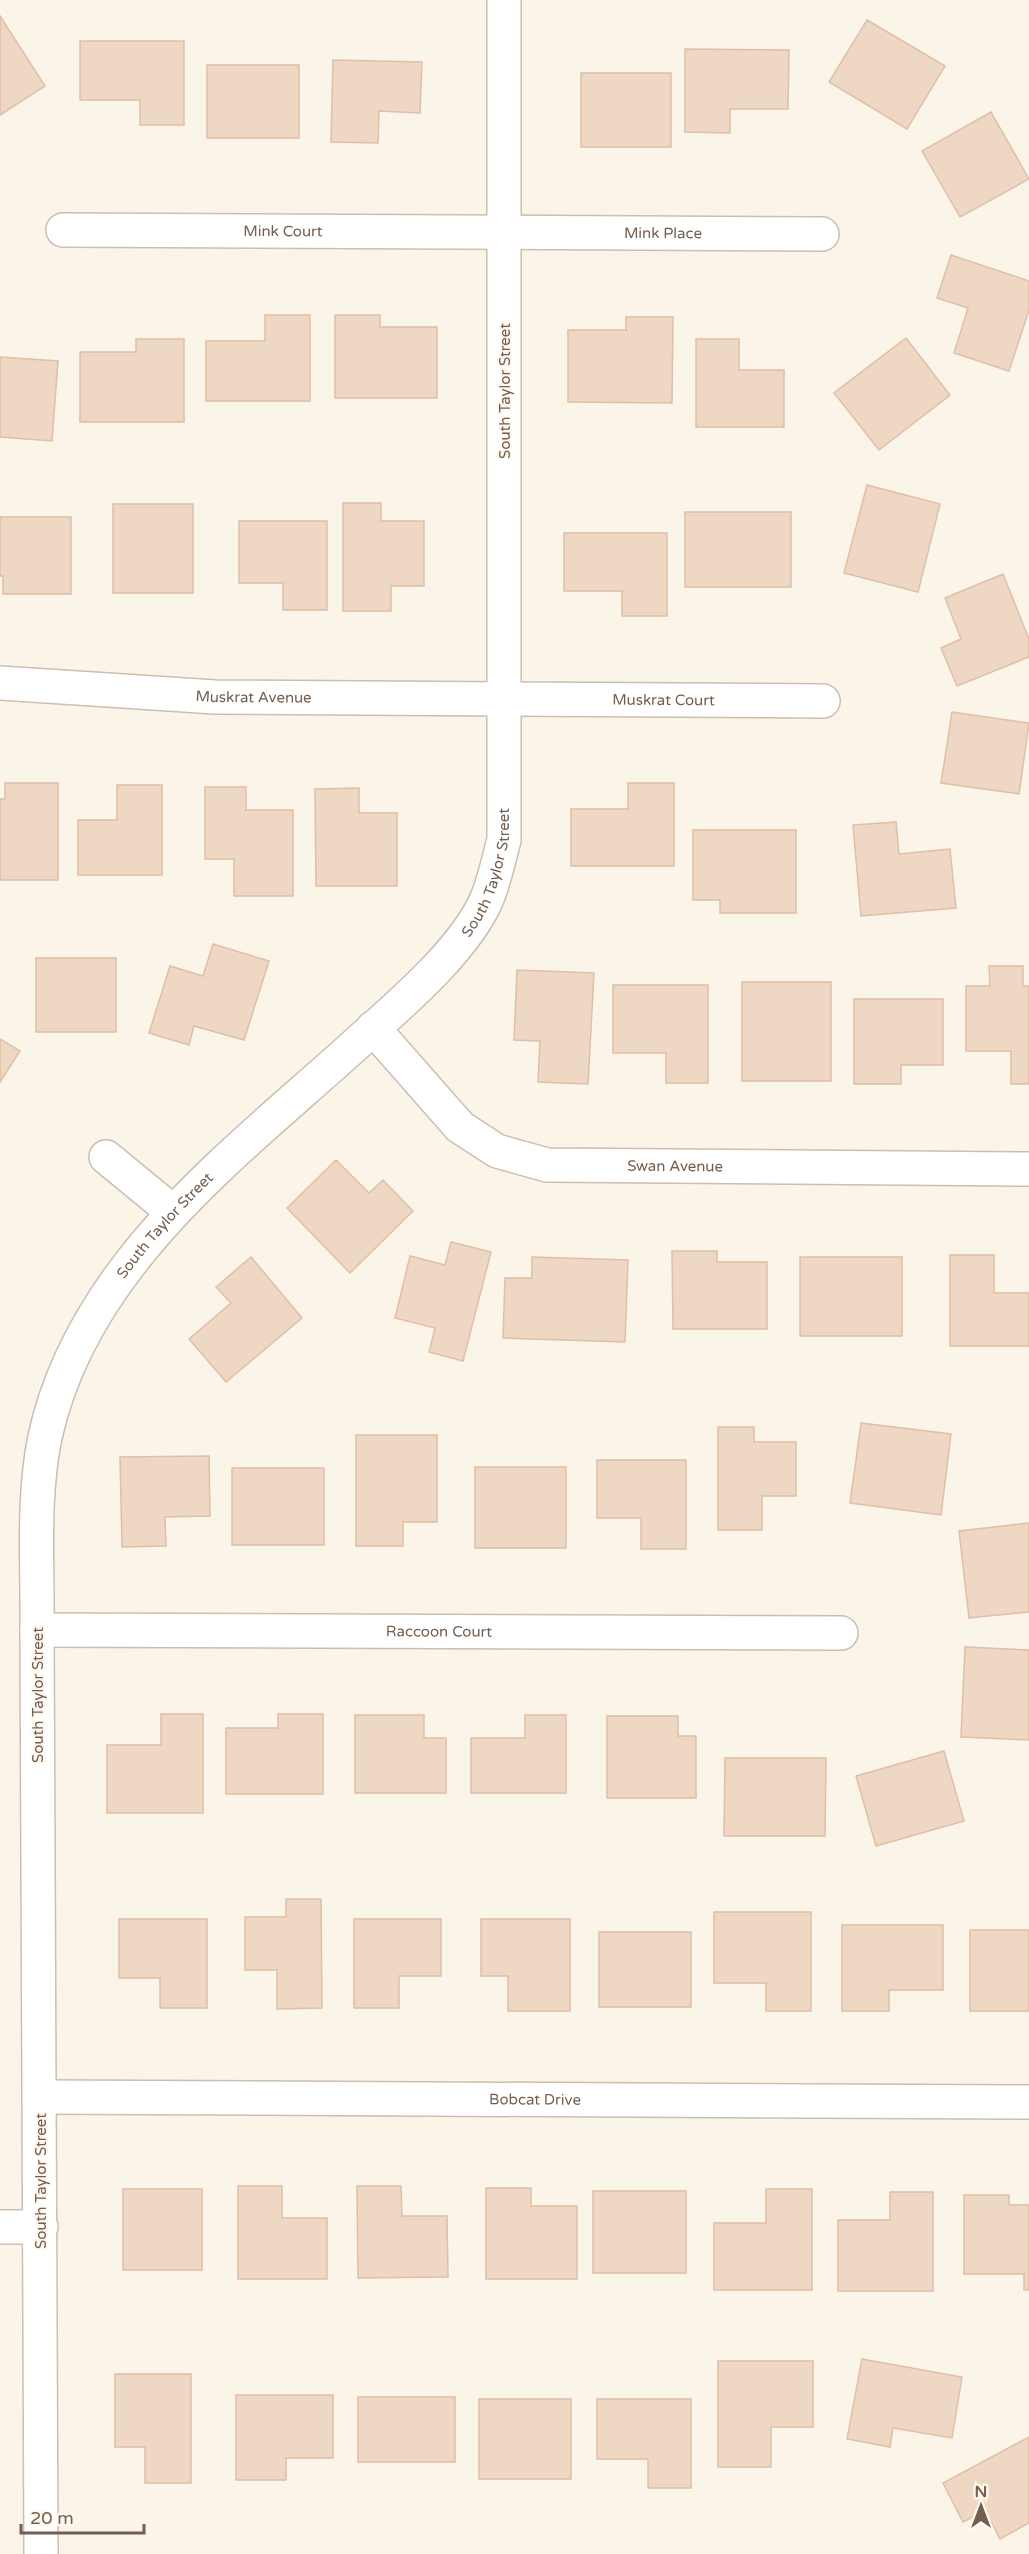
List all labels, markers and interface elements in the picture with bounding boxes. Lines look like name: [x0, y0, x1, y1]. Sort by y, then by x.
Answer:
street label: Mink Court: [243, 222, 323, 240]
street label: Mink Place: [624, 224, 702, 242]
street label: South Taylor Street: [496, 323, 514, 459]
street label: Muskrat Avenue: [195, 687, 312, 707]
street label: Muskrat Court: [612, 691, 715, 709]
street label: South Taylor Street: [458, 808, 513, 941]
street label: Swan Avenue: [627, 1157, 723, 1175]
street label: South Taylor Street: [113, 1168, 217, 1282]
street label: Raccoon Court: [386, 1622, 492, 1641]
street label: South Taylor Street: [29, 1627, 47, 1763]
street label: Bobcat Drive: [489, 2090, 581, 2109]
street label: South Taylor Street: [32, 2113, 50, 2249]
north arrow: [951, 2476, 1011, 2536]
text: N: [975, 2482, 987, 2502]
scale bar: [21, 2497, 144, 2535]
text: 20 m: [30, 2507, 74, 2529]

